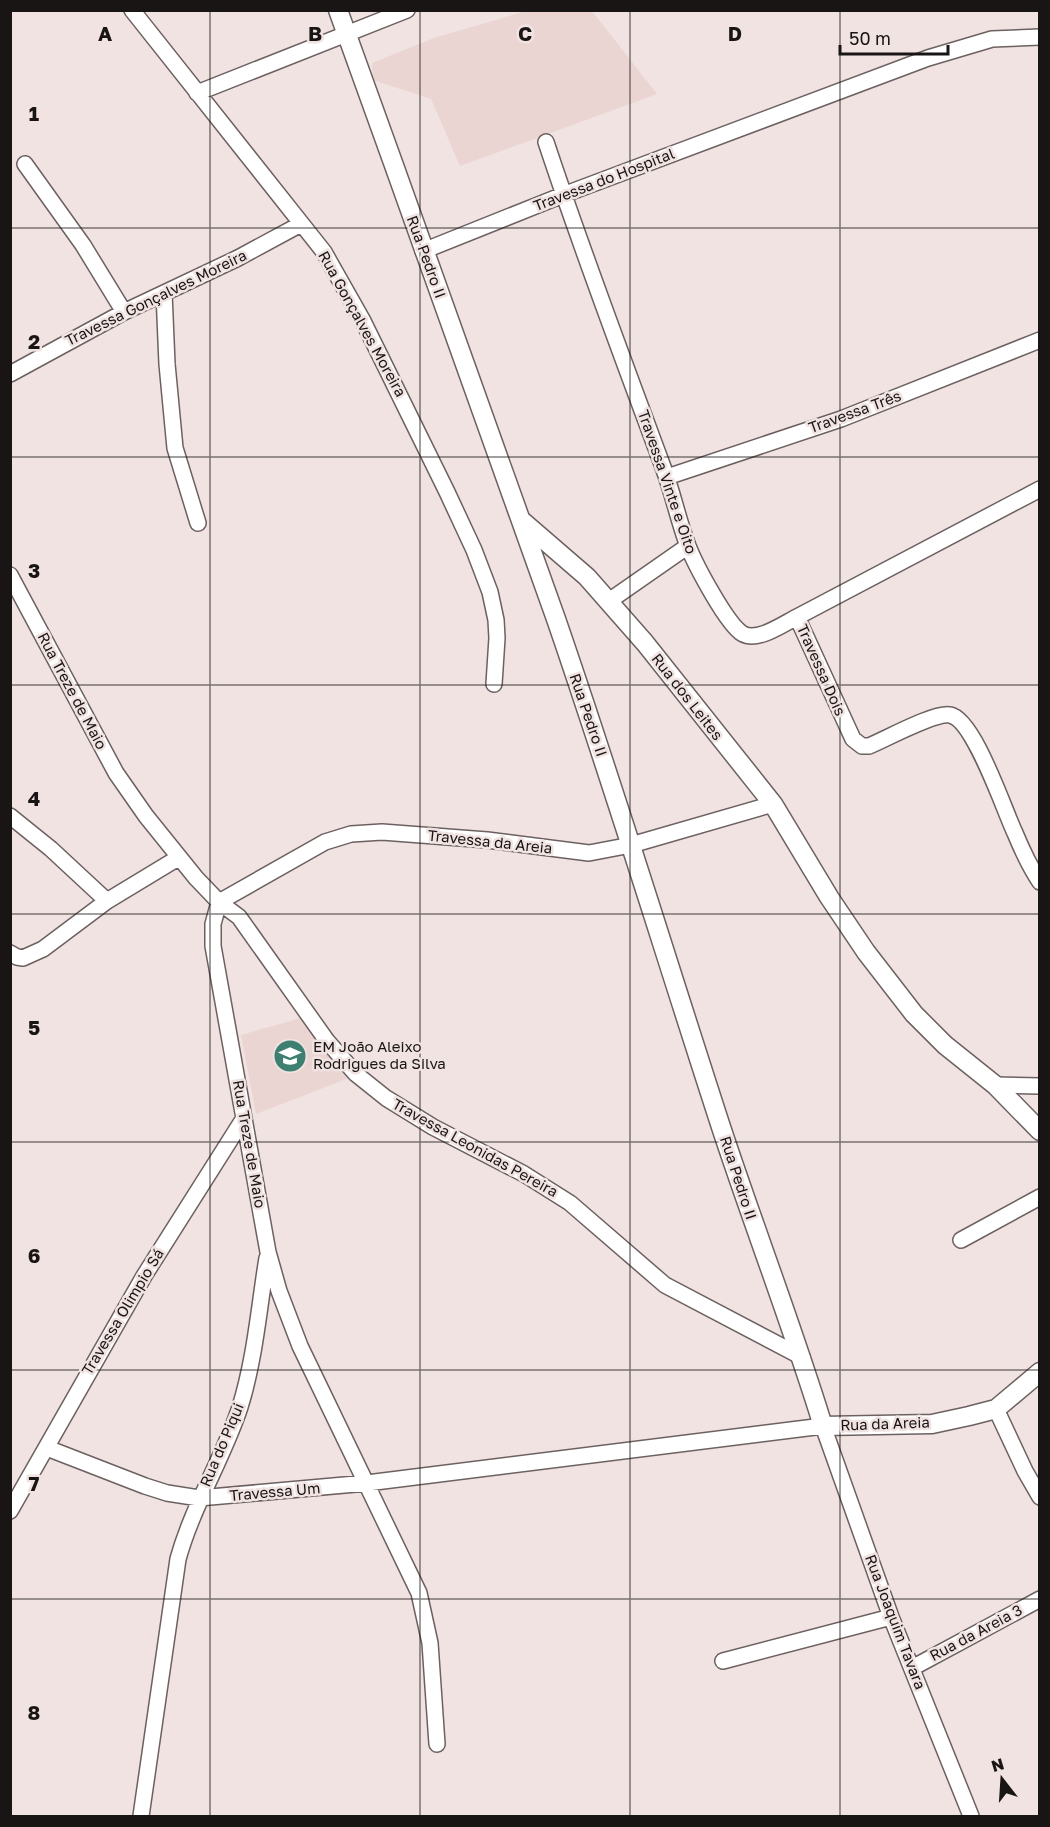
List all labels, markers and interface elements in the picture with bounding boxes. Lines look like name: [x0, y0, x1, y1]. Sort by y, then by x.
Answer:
scale bar: [840, 18, 948, 56]
text: A: [98, 21, 112, 45]
text: B: [308, 21, 322, 45]
text: C: [518, 21, 532, 45]
text: D: [728, 21, 742, 45]
text: 50 m: [849, 27, 891, 49]
text: 1: [29, 101, 39, 125]
street label: Travessa do Hospital: [531, 144, 677, 214]
street label: Rua Pedro II: [404, 213, 450, 300]
street label: Travessa Gonçalves Moreira: [62, 245, 249, 349]
street label: Rua Gonçalves Moreira: [315, 247, 411, 400]
text: 2: [28, 329, 40, 353]
street label: Travessa Três: [806, 386, 903, 436]
street label: Travessa Vinte e Oito: [635, 407, 701, 556]
text: 3: [28, 558, 40, 582]
street label: Travessa Dois: [794, 621, 850, 718]
street label: Rua Treze de Maio: [34, 629, 111, 752]
street label: Rua dos Leites: [648, 650, 727, 743]
street label: Rua Pedro II: [566, 671, 612, 759]
text: 4: [28, 786, 40, 810]
street label: Travessa da Areia: [427, 826, 553, 856]
text: 5: [28, 1015, 40, 1039]
place label: EM João Aleixo Rodrigues da Silva: [313, 1037, 446, 1072]
school or university icon: EM João Aleixo Rodrigues da Silva: [272, 1038, 308, 1074]
street label: Rua Treze de Maio: [230, 1078, 270, 1209]
street label: Travessa Leonidas Pereira: [390, 1094, 561, 1200]
street label: Rua Pedro II: [717, 1134, 761, 1222]
text: 6: [28, 1243, 40, 1267]
street label: Travessa Olimpio Sá: [77, 1245, 167, 1378]
street label: Rua do Piqui: [195, 1400, 247, 1489]
street label: Rua da Areia: [840, 1412, 930, 1434]
text: 7: [29, 1471, 40, 1495]
street label: Travessa Um: [229, 1478, 321, 1504]
street label: Rua Joaquim Tavara: [862, 1552, 930, 1692]
street label: Rua da Areia 3: [926, 1600, 1025, 1664]
text: 8: [28, 1700, 40, 1724]
north arrow: [972, 1749, 1032, 1809]
text: N: [989, 1753, 1006, 1776]

